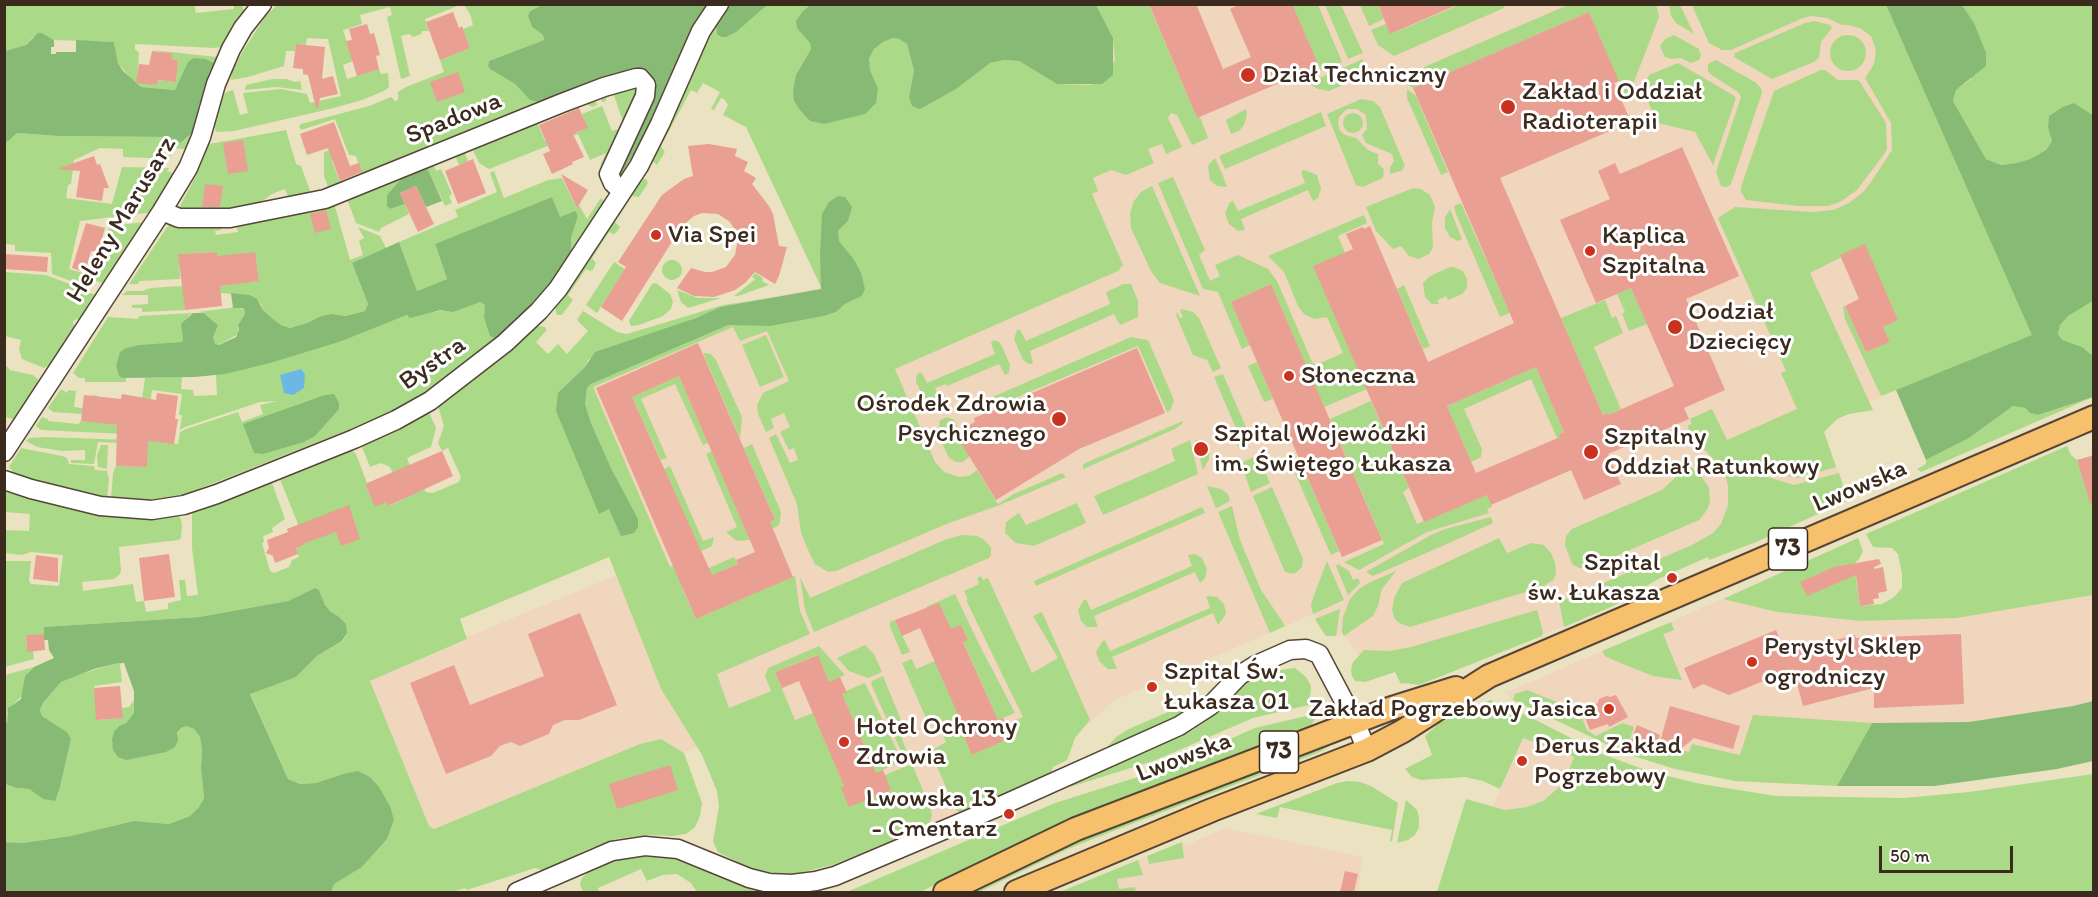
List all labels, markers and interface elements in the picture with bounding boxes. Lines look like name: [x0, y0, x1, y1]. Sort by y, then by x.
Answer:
place label: Dział Techniczny: [1262, 59, 1446, 91]
marker: Dział Techniczny: [1239, 66, 1257, 84]
place label: Zakład i Oddział Radioterapii: [1522, 76, 1702, 138]
street label: Spadowa: [402, 86, 506, 152]
marker: Zakład i Oddział Radioterapii: [1499, 98, 1517, 116]
street label: Heleny Marusarz: [60, 131, 184, 309]
place label: Via Spei: [668, 219, 756, 251]
place label: Kaplica Szpitalna: [1602, 220, 1705, 282]
marker: Via Spei: [649, 228, 663, 242]
marker: Kaplica Szpitalna: [1583, 244, 1597, 258]
place label: Oodział Dziecięcy: [1688, 296, 1792, 358]
marker: Oodział Dziecięcy: [1666, 318, 1684, 336]
street label: Bystra: [394, 330, 472, 398]
place label: Słoneczna: [1301, 360, 1415, 392]
marker: Słoneczna: [1282, 369, 1296, 383]
place label: Ośrodek Zdrowia Psychicznego: [856, 388, 1046, 449]
marker: Ośrodek Zdrowia Psychicznego: [1050, 410, 1068, 428]
place label: Szpital Wojewódzki im. Świętego Łukasza: [1214, 418, 1452, 479]
place label: Szpitalny Oddział Ratunkowy: [1604, 421, 1819, 482]
marker: Szpital Wojewódzki im. Świętego Łukasza: [1192, 440, 1210, 458]
marker: Szpitalny Oddział Ratunkowy: [1582, 443, 1600, 461]
street label: Lwowska: [1808, 453, 1912, 521]
road number: 73: [1768, 528, 1808, 570]
place label: Szpital św. Łukasza: [1527, 547, 1660, 608]
marker: Szpital św. Łukasza: [1665, 571, 1679, 585]
place label: Perystyl Sklep ogrodniczy: [1764, 631, 1921, 692]
marker: Perystyl Sklep ogrodniczy: [1745, 655, 1759, 669]
place label: Szpital Św. Łukasza 01: [1164, 656, 1289, 718]
marker: Szpital Św. Łukasza 01: [1145, 680, 1159, 694]
place label: Zakład Pogrzebowy Jasica: [1308, 693, 1597, 725]
marker: Zakład Pogrzebowy Jasica: [1602, 702, 1616, 716]
place label: Hotel Ochrony Zdrowia: [856, 711, 1017, 772]
street label: Lwowska: [1132, 726, 1236, 790]
place label: Derus Zakład Pogrzebowy: [1534, 730, 1681, 792]
road number: 73: [1260, 731, 1298, 773]
marker: Hotel Ochrony Zdrowia: [837, 735, 851, 749]
marker: Derus Zakład Pogrzebowy: [1515, 754, 1529, 768]
place label: Lwowska 13 - Cmentarz: [866, 783, 997, 844]
marker: Lwowska 13 - Cmentarz: [1002, 807, 1016, 821]
scale bar: [1882, 834, 2016, 872]
text: 50 m: [1890, 845, 1930, 867]

